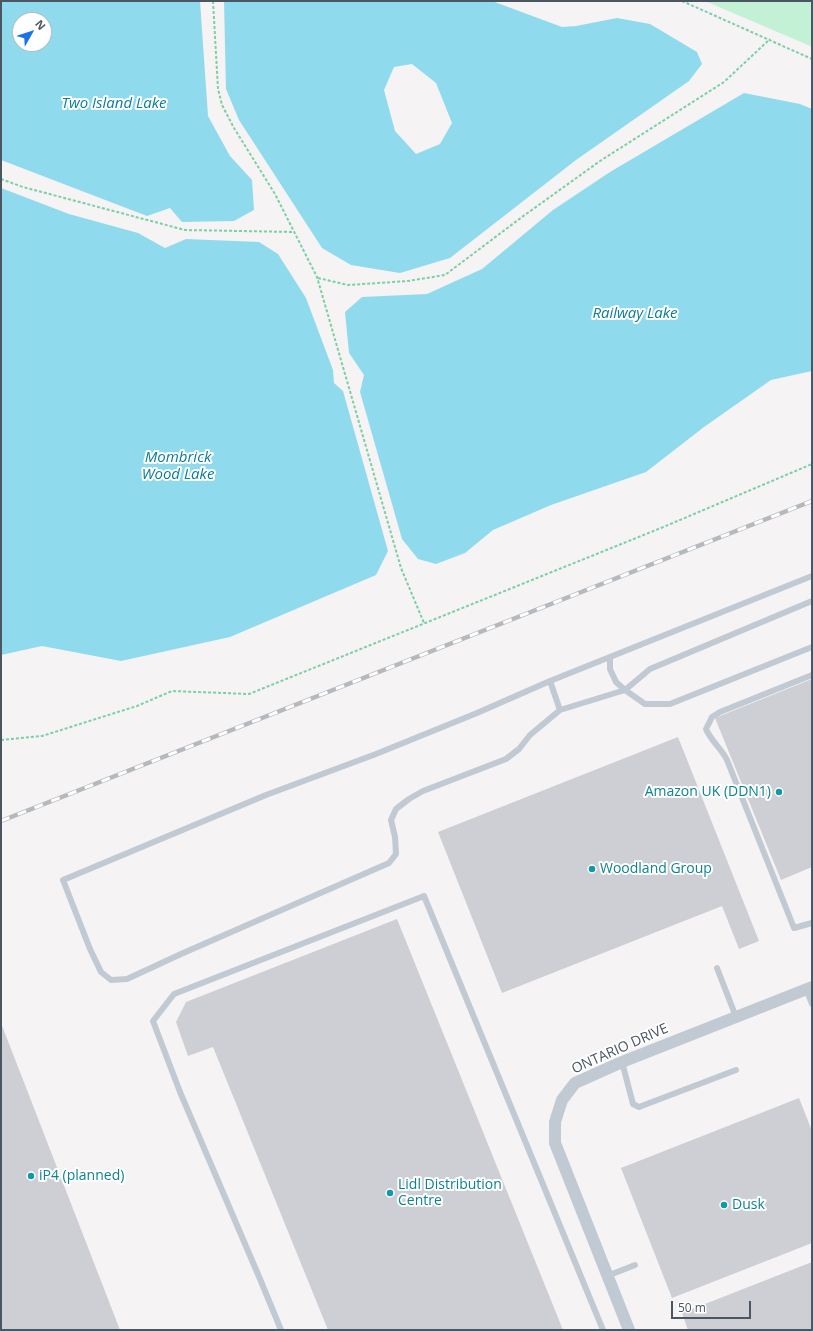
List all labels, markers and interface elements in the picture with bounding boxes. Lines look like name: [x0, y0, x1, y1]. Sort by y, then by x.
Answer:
north arrow: [12, 12, 52, 52]
text: N: [32, 17, 50, 33]
water label: Two Island Lake: [61, 95, 167, 113]
water label: Railway Lake: [592, 305, 678, 323]
water label: Mombrick Wood Lake: [142, 449, 214, 484]
place label: Amazon UK (DDN1): [645, 784, 771, 800]
marker: Amazon UK (DDN1): [774, 787, 784, 797]
place label: Woodland Group: [600, 861, 712, 877]
marker: Woodland Group: [587, 864, 597, 874]
street label: ONTARIO DRIVE: [569, 1020, 671, 1078]
place label: iP4 (planned): [39, 1168, 124, 1184]
marker: iP4 (planned): [26, 1171, 36, 1181]
place label: Lidl Distribution Centre: [398, 1177, 502, 1210]
marker: Lidl Distribution Centre: [385, 1188, 395, 1198]
place label: Dusk: [732, 1197, 765, 1213]
marker: Dusk: [719, 1200, 729, 1210]
scale bar: [673, 1293, 753, 1319]
text: 50 m: [678, 1299, 706, 1316]

